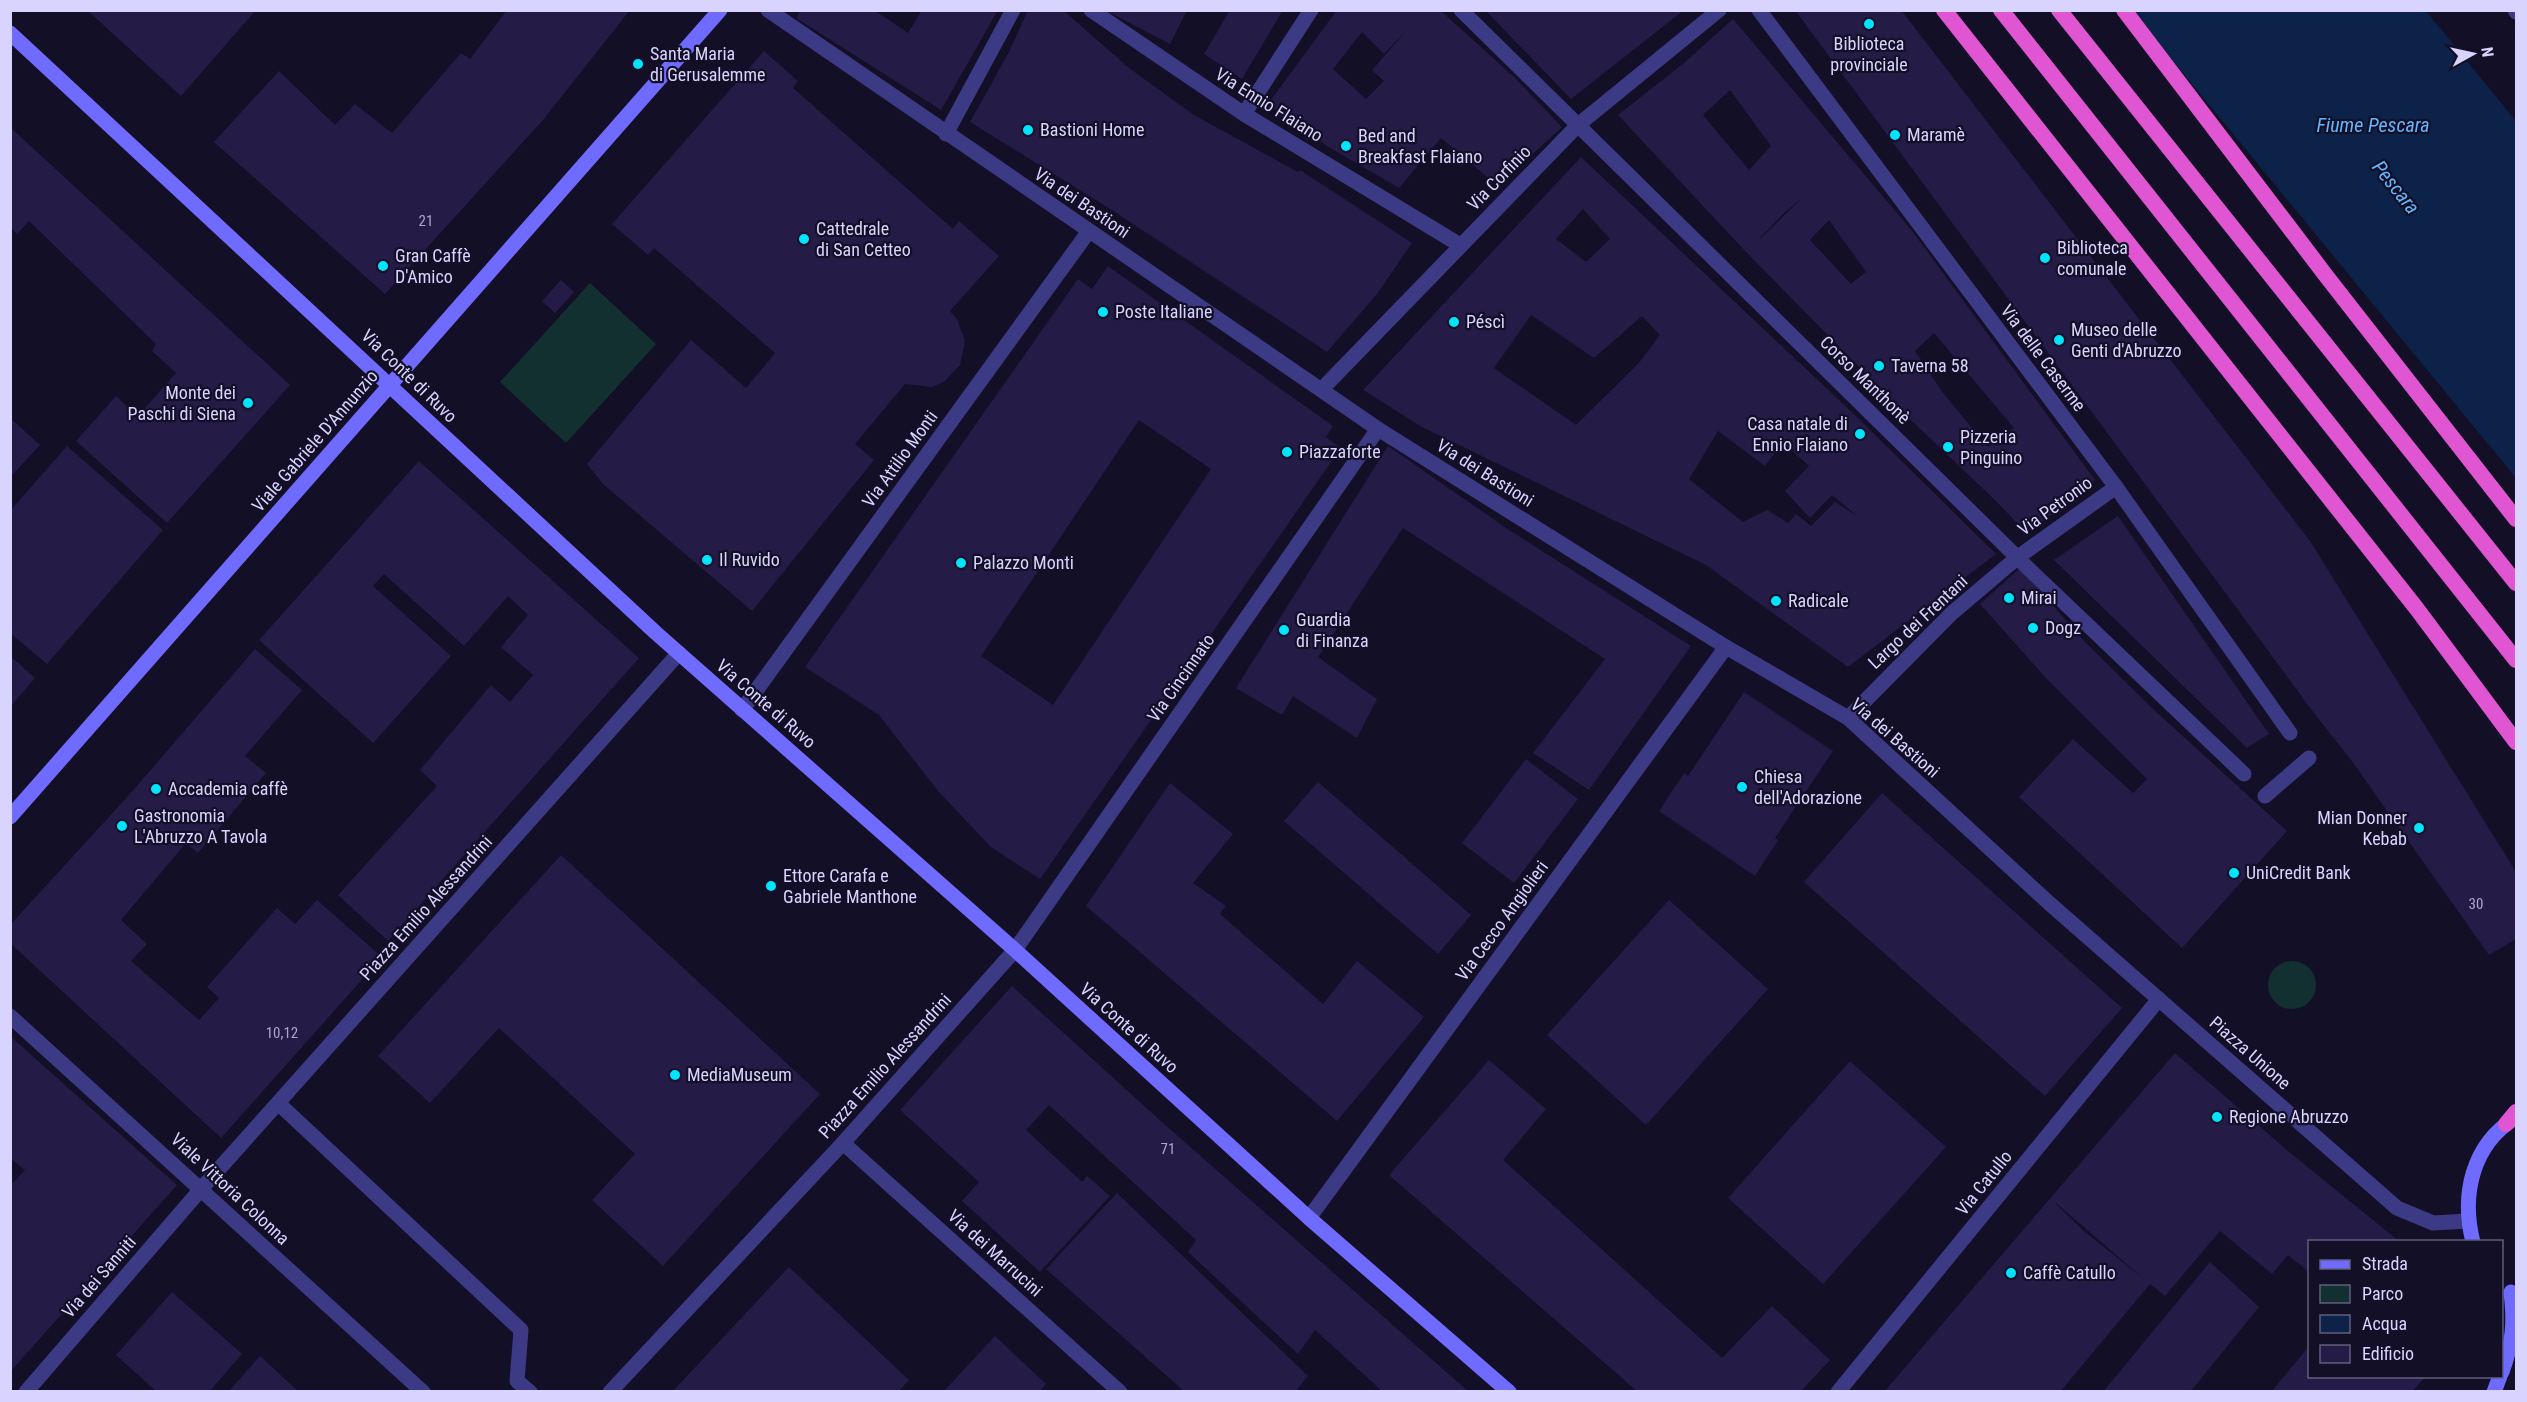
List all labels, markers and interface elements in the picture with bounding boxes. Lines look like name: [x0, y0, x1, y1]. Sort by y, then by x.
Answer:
marker: Biblioteca provinciale: [1862, 17, 1876, 31]
north arrow: [2443, 24, 2503, 84]
place label: Biblioteca provinciale: [1830, 33, 1908, 75]
place label: Santa Maria di Gerusalemme: [650, 43, 765, 85]
text: N: [2477, 46, 2497, 58]
marker: Santa Maria di Gerusalemme: [631, 57, 645, 71]
street label: Via Ennio Flaiano: [1212, 63, 1327, 146]
water label: Fiume Pescara: [2316, 113, 2430, 137]
place label: Bastioni Home: [1040, 119, 1144, 140]
marker: Bastioni Home: [1021, 123, 1035, 137]
place label: Maramè: [1907, 124, 1965, 145]
place label: Bed and Breakfast Flaiano: [1358, 125, 1482, 167]
marker: Maramè: [1888, 128, 1902, 142]
marker: Bed and Breakfast Flaiano: [1339, 139, 1353, 153]
street label: Via Corfinio: [1462, 141, 1535, 215]
water label: Pescara: [2367, 155, 2425, 219]
street label: Via dei Bastioni: [1031, 163, 1134, 242]
house number: 21: [419, 212, 433, 230]
place label: Cattedrale di San Cetteo: [816, 218, 911, 260]
marker: Cattedrale di San Cetteo: [797, 232, 811, 246]
place label: Biblioteca comunale: [2057, 237, 2128, 279]
place label: Gran Caffè D'Amico: [395, 245, 471, 287]
marker: Biblioteca comunale: [2038, 251, 2052, 265]
marker: Gran Caffè D'Amico: [376, 259, 390, 273]
street label: Via delle Caserme: [1996, 300, 2090, 415]
place label: Poste Italiane: [1115, 301, 1213, 322]
marker: Poste Italiane: [1096, 305, 1110, 319]
place label: Péscì: [1466, 311, 1505, 332]
marker: Péscì: [1447, 315, 1461, 329]
place label: Museo delle Genti d'Abruzzo: [2071, 319, 2182, 361]
street label: Via Conte di Ruvo: [357, 325, 462, 427]
street label: Corso Manthonè: [1816, 331, 1915, 428]
marker: Museo delle Genti d'Abruzzo: [2052, 333, 2066, 347]
place label: Taverna 58: [1891, 355, 1969, 376]
marker: Taverna 58: [1872, 359, 1886, 373]
street label: Viale Gabriele D'Annunzio: [247, 365, 382, 516]
place label: Monte dei Paschi di Siena: [128, 382, 236, 424]
marker: Monte dei Paschi di Siena: [241, 396, 255, 410]
street label: Via Attilio Monti: [858, 406, 942, 511]
place label: Casa natale di Ennio Flaiano: [1747, 413, 1848, 455]
place label: Pizzeria Pinguino: [1960, 426, 2022, 468]
marker: Casa natale di Ennio Flaiano: [1853, 427, 1867, 441]
street label: Via dei Bastioni: [1433, 434, 1538, 511]
marker: Pizzeria Pinguino: [1941, 440, 1955, 454]
place label: Piazzaforte: [1299, 441, 1381, 462]
marker: Piazzaforte: [1280, 445, 1294, 459]
street label: Via Petronio: [2013, 472, 2096, 540]
place label: Il Ruvido: [719, 549, 780, 570]
place label: Palazzo Monti: [973, 552, 1074, 573]
marker: Il Ruvido: [700, 553, 714, 567]
marker: Palazzo Monti: [954, 556, 968, 570]
street label: Largo dei Frentani: [1864, 570, 1972, 673]
place label: Mirai: [2021, 587, 2057, 608]
place label: Radicale: [1788, 590, 1849, 611]
marker: Mirai: [2002, 591, 2016, 605]
marker: Radicale: [1769, 594, 1783, 608]
place label: Guardia di Finanza: [1296, 609, 1369, 651]
place label: Dogz: [2045, 617, 2081, 638]
marker: Dogz: [2026, 621, 2040, 635]
marker: Guardia di Finanza: [1277, 623, 1291, 637]
street label: Via Cincinnato: [1143, 630, 1219, 726]
street label: Via Conte di Ruvo: [712, 655, 820, 753]
street label: Via dei Bastioni: [1847, 693, 1944, 782]
place label: Chiesa dell'Adorazione: [1754, 766, 1862, 808]
place label: Accademia caffè: [168, 778, 288, 799]
marker: Chiesa dell'Adorazione: [1735, 780, 1749, 794]
marker: Accademia caffè: [149, 782, 163, 796]
place label: Gastronomia L'Abruzzo A Tavola: [134, 805, 267, 847]
place label: Mian Donner Kebab: [2317, 807, 2408, 849]
marker: Gastronomia L'Abruzzo A Tavola: [115, 819, 129, 833]
marker: Mian Donner Kebab: [2412, 821, 2426, 835]
street label: Piazza Emilio Alessandrini: [355, 831, 496, 984]
street label: Via Cecco Angiolieri: [1451, 857, 1552, 985]
place label: UniCredit Bank: [2246, 862, 2351, 883]
place label: Ettore Carafa e Gabriele Manthone: [783, 865, 917, 907]
marker: UniCredit Bank: [2227, 866, 2241, 880]
marker: Ettore Carafa e Gabriele Manthone: [764, 879, 778, 893]
house number: 30: [2469, 895, 2483, 913]
street label: Via Conte di Ruvo: [1076, 978, 1183, 1077]
street label: Piazza Emilio Alessandrini: [814, 989, 955, 1142]
street label: Piazza Unione: [2206, 1012, 2295, 1093]
house number: 10,12: [266, 1024, 298, 1042]
place label: MediaMuseum: [687, 1064, 792, 1085]
marker: MediaMuseum: [668, 1068, 682, 1082]
place label: Regione Abruzzo: [2229, 1106, 2348, 1127]
marker: Regione Abruzzo: [2210, 1110, 2224, 1124]
street label: Viale Vittoria Colonna: [167, 1128, 294, 1249]
house number: 71: [1161, 1140, 1175, 1158]
street label: Via Catullo: [1951, 1146, 2016, 1219]
street label: Via dei Marrucini: [944, 1205, 1047, 1301]
street label: Via dei Sanniti: [57, 1231, 140, 1322]
legend: [2308, 1240, 2503, 1378]
text: Strada: [2362, 1253, 2408, 1274]
place label: Caffè Catullo: [2023, 1262, 2116, 1283]
marker: Caffè Catullo: [2004, 1266, 2018, 1280]
text: Parco: [2362, 1283, 2403, 1304]
text: Acqua: [2362, 1313, 2407, 1334]
text: Edificio: [2362, 1343, 2414, 1364]

